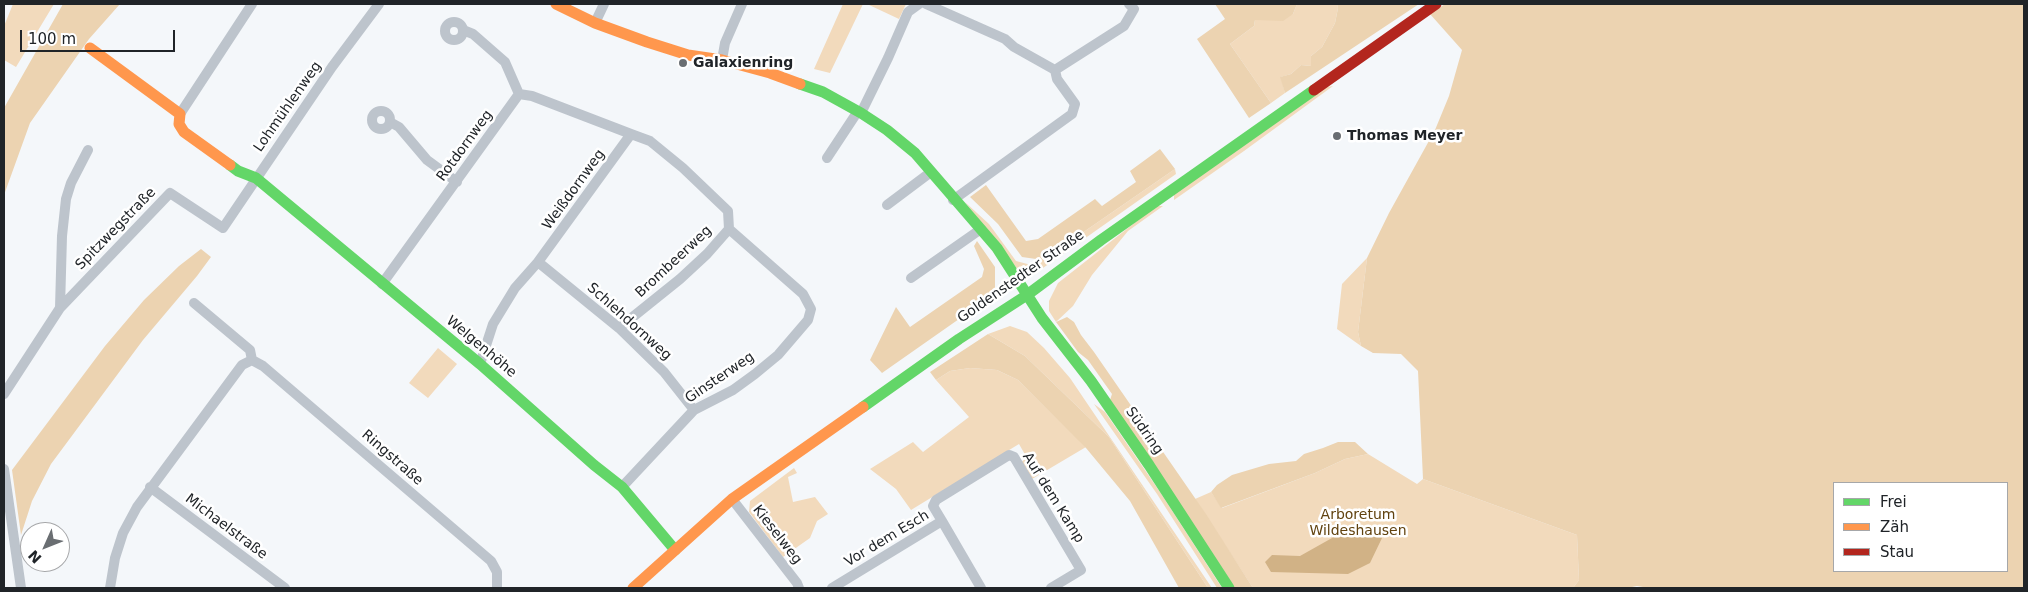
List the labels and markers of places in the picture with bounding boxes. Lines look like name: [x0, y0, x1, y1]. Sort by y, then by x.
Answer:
place label: Galaxienring: [693, 55, 793, 71]
marker: Galaxienring: [677, 57, 689, 69]
place label: Thomas Meyer: [1347, 128, 1462, 144]
marker: Thomas Meyer: [1331, 130, 1343, 142]

